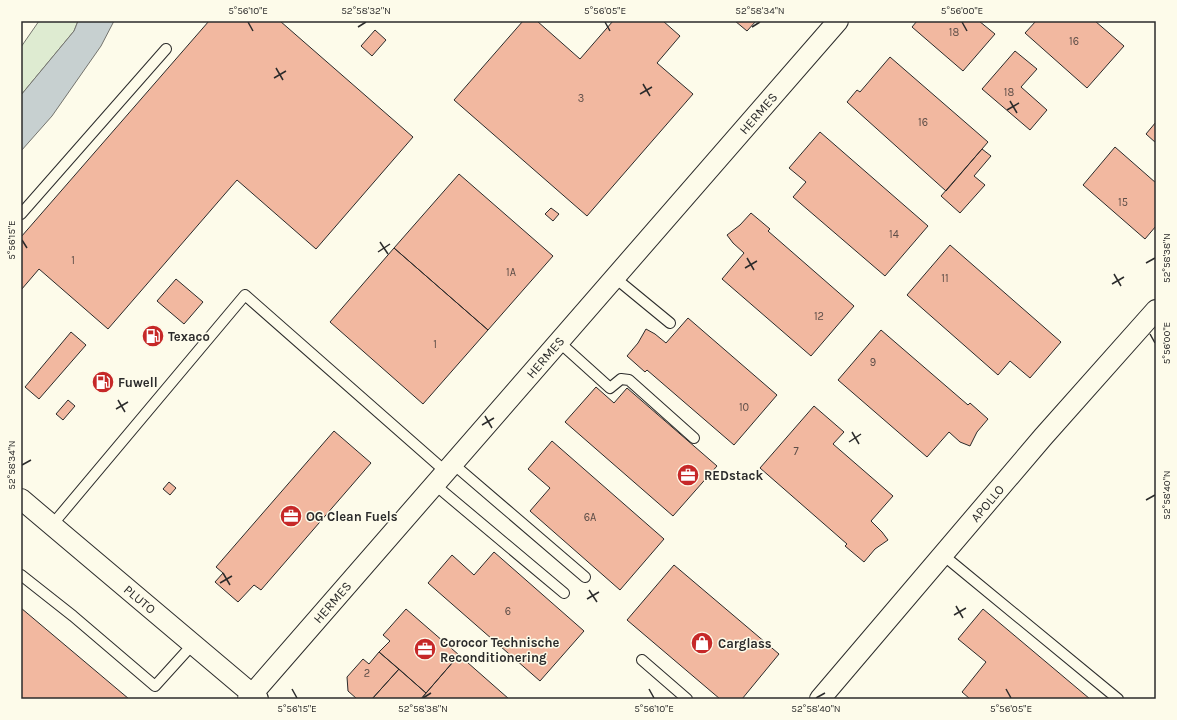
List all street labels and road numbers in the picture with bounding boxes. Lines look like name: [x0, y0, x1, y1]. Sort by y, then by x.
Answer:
street label: HERMES: [736, 89, 780, 137]
street label: HERMES: [523, 333, 567, 381]
street label: APOLLO: [968, 482, 1007, 525]
street label: HERMES: [310, 578, 354, 626]
street label: PLUTO: [121, 582, 159, 617]

